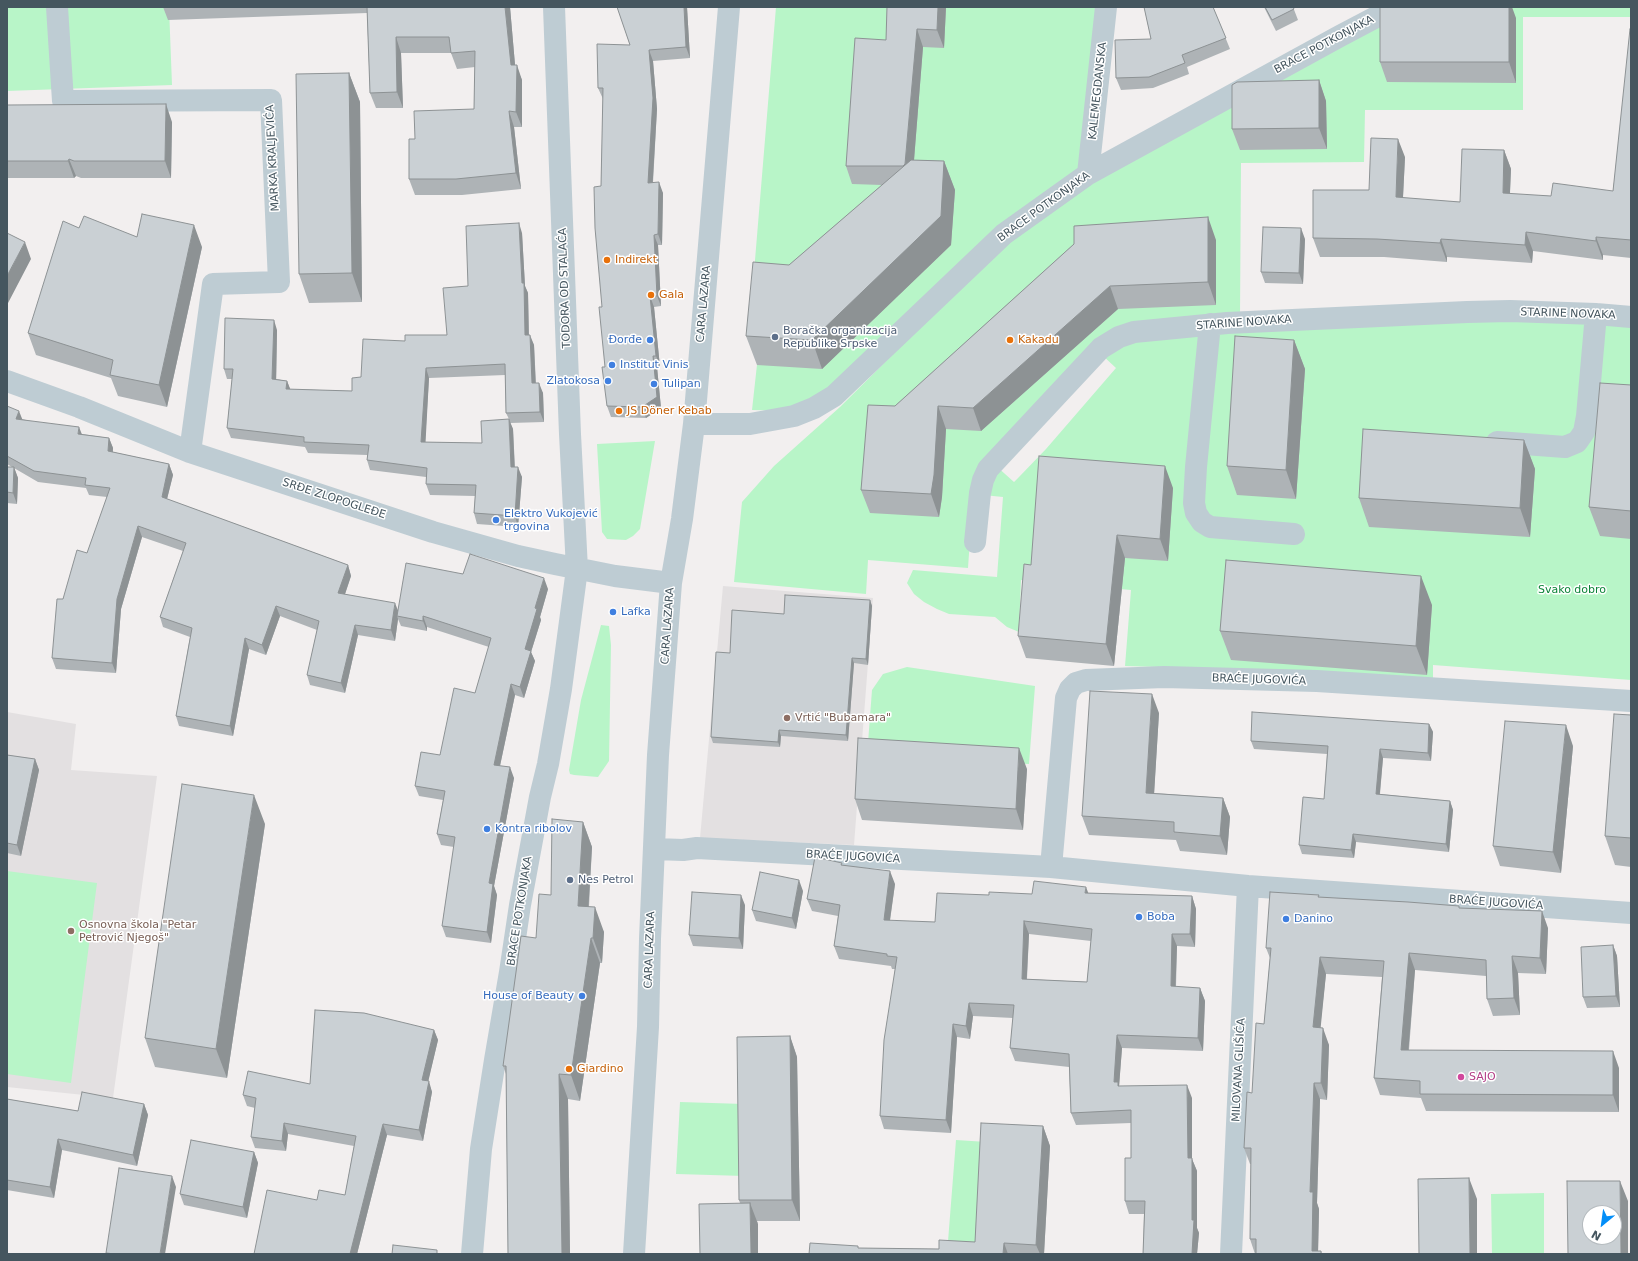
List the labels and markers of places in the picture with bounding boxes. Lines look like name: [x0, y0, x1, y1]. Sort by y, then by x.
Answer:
place label: Indirekt: [615, 253, 657, 267]
marker: Indirekt: [602, 255, 612, 265]
place label: Gala: [659, 288, 684, 302]
marker: Gala: [646, 290, 656, 300]
place label: Boračka organizacija Republike Srpske: [783, 324, 897, 350]
marker: Boračka organizacija Republike Srpske: [770, 332, 780, 342]
place label: Đorđe: [608, 333, 642, 347]
place label: Kakadu: [1018, 333, 1059, 347]
marker: Đorđe: [645, 335, 655, 345]
marker: Kakadu: [1005, 335, 1015, 345]
place label: Institut Vinis: [620, 358, 689, 372]
marker: Institut Vinis: [607, 360, 617, 370]
place label: Zlatokosa: [546, 374, 600, 388]
marker: Zlatokosa: [603, 376, 613, 386]
place label: Tulipan: [662, 377, 701, 391]
marker: Tulipan: [649, 379, 659, 389]
place label: JS Döner Kebab: [627, 404, 712, 418]
marker: JS Döner Kebab: [614, 406, 624, 416]
place label: Elektro Vukojević trgovina: [504, 507, 598, 533]
marker: Elektro Vukojević trgovina: [491, 515, 501, 525]
place label: Lafka: [621, 605, 651, 619]
marker: Lafka: [608, 607, 618, 617]
place label: Vrtić "Bubamara": [795, 711, 891, 725]
marker: Vrtić "Bubamara": [782, 713, 792, 723]
place label: Kontra ribolov: [495, 822, 572, 836]
marker: Kontra ribolov: [482, 824, 492, 834]
place label: Nes Petrol: [578, 873, 634, 887]
marker: Nes Petrol: [565, 875, 575, 885]
place label: Boba: [1147, 910, 1175, 924]
marker: Boba: [1134, 912, 1144, 922]
place label: Danino: [1294, 912, 1333, 926]
marker: Danino: [1281, 914, 1291, 924]
place label: Osnovna škola "Petar Petrović Njegoš": [79, 918, 196, 944]
marker: Osnovna škola "Petar Petrović Njegoš": [66, 926, 76, 936]
place label: House of Beauty: [483, 989, 574, 1003]
marker: House of Beauty: [577, 991, 587, 1001]
place label: Giardino: [577, 1062, 623, 1076]
marker: Giardino: [564, 1064, 574, 1074]
place label: SAJO: [1469, 1070, 1496, 1084]
marker: SAJO: [1456, 1072, 1466, 1082]

